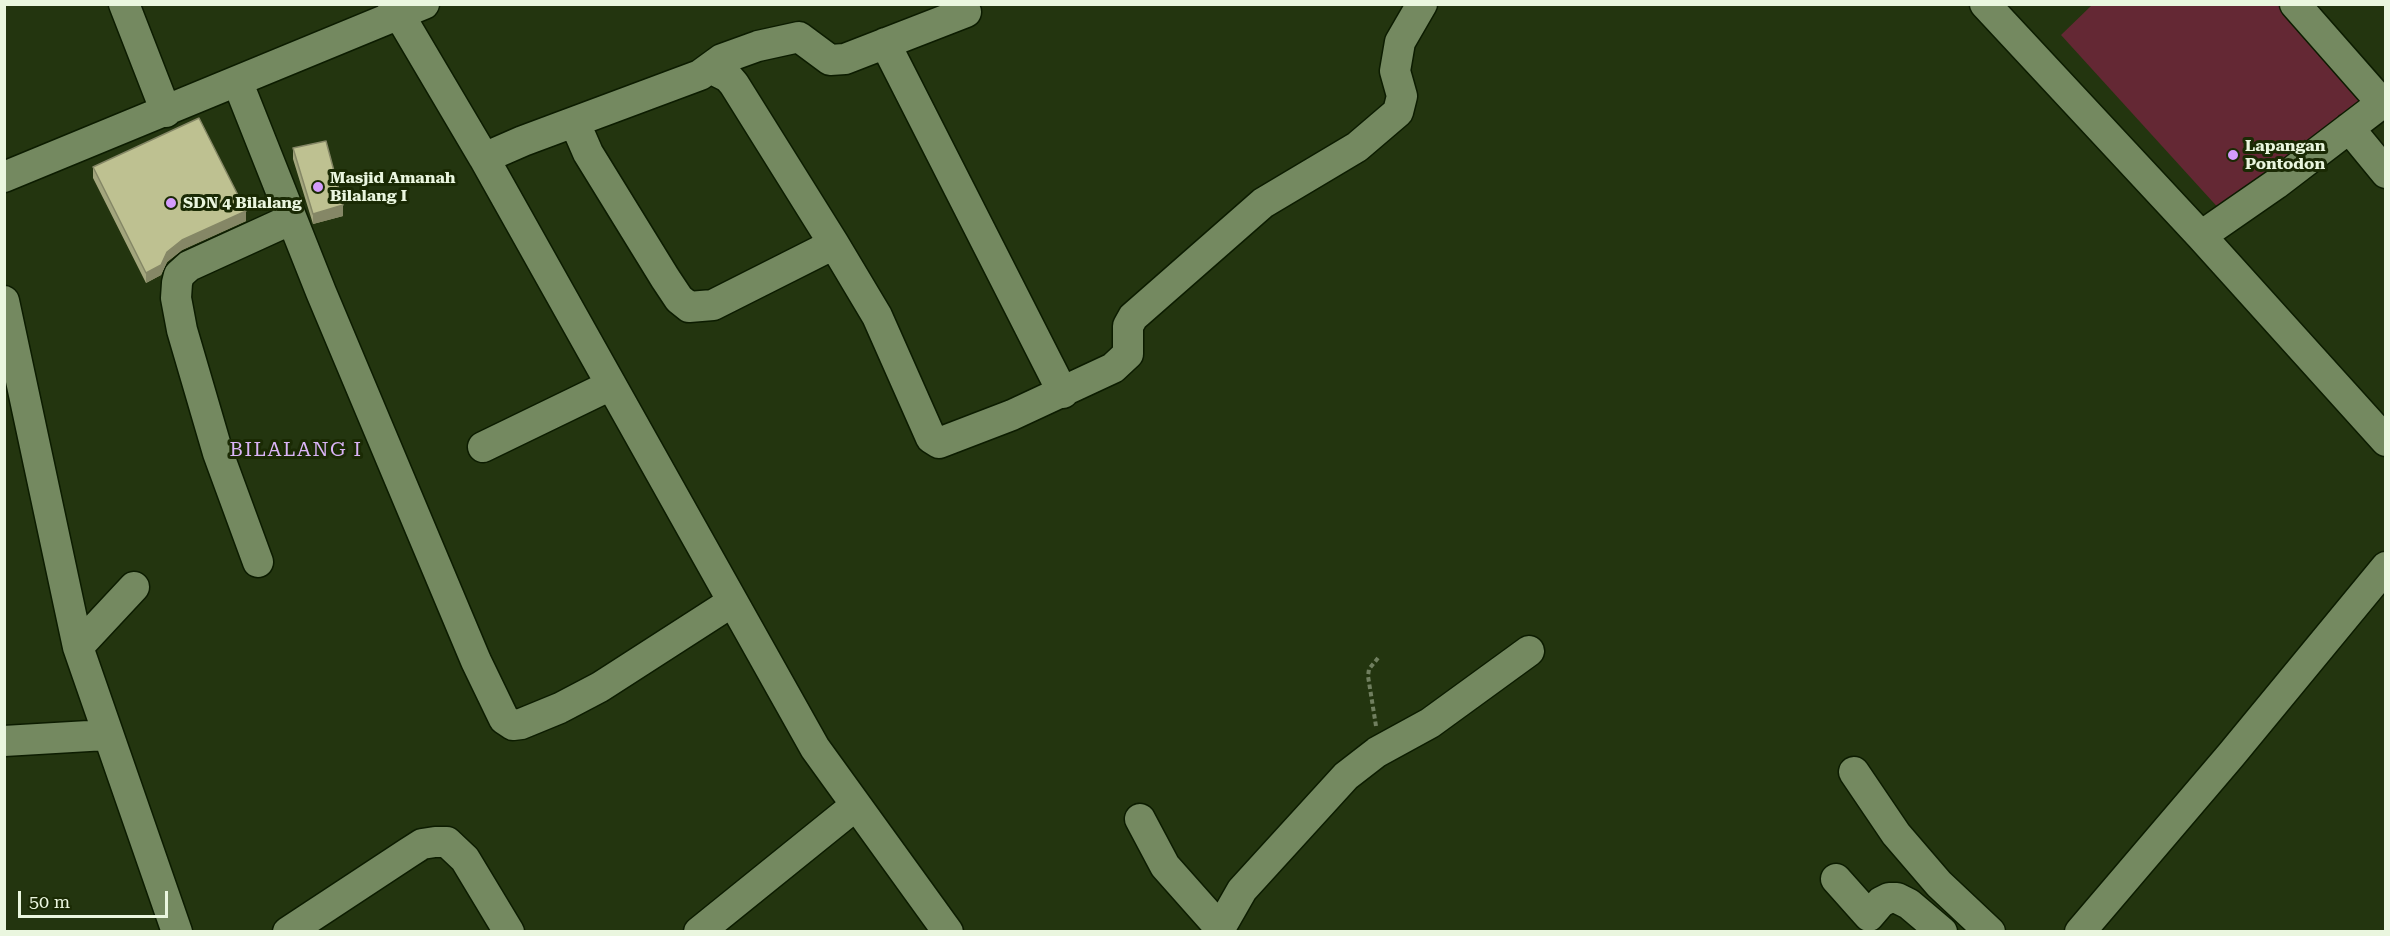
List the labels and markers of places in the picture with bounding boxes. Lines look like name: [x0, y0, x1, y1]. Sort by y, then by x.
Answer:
place label: Lapangan Pontodon: [2245, 136, 2325, 174]
marker: Lapangan Pontodon: [2226, 148, 2240, 162]
place label: Masjid Amanah Bilalang I: [330, 168, 456, 206]
marker: Masjid Amanah Bilalang I: [311, 180, 325, 194]
place label: SDN 4 Bilalang: [183, 193, 302, 213]
marker: SDN 4 Bilalang: [164, 196, 178, 210]

